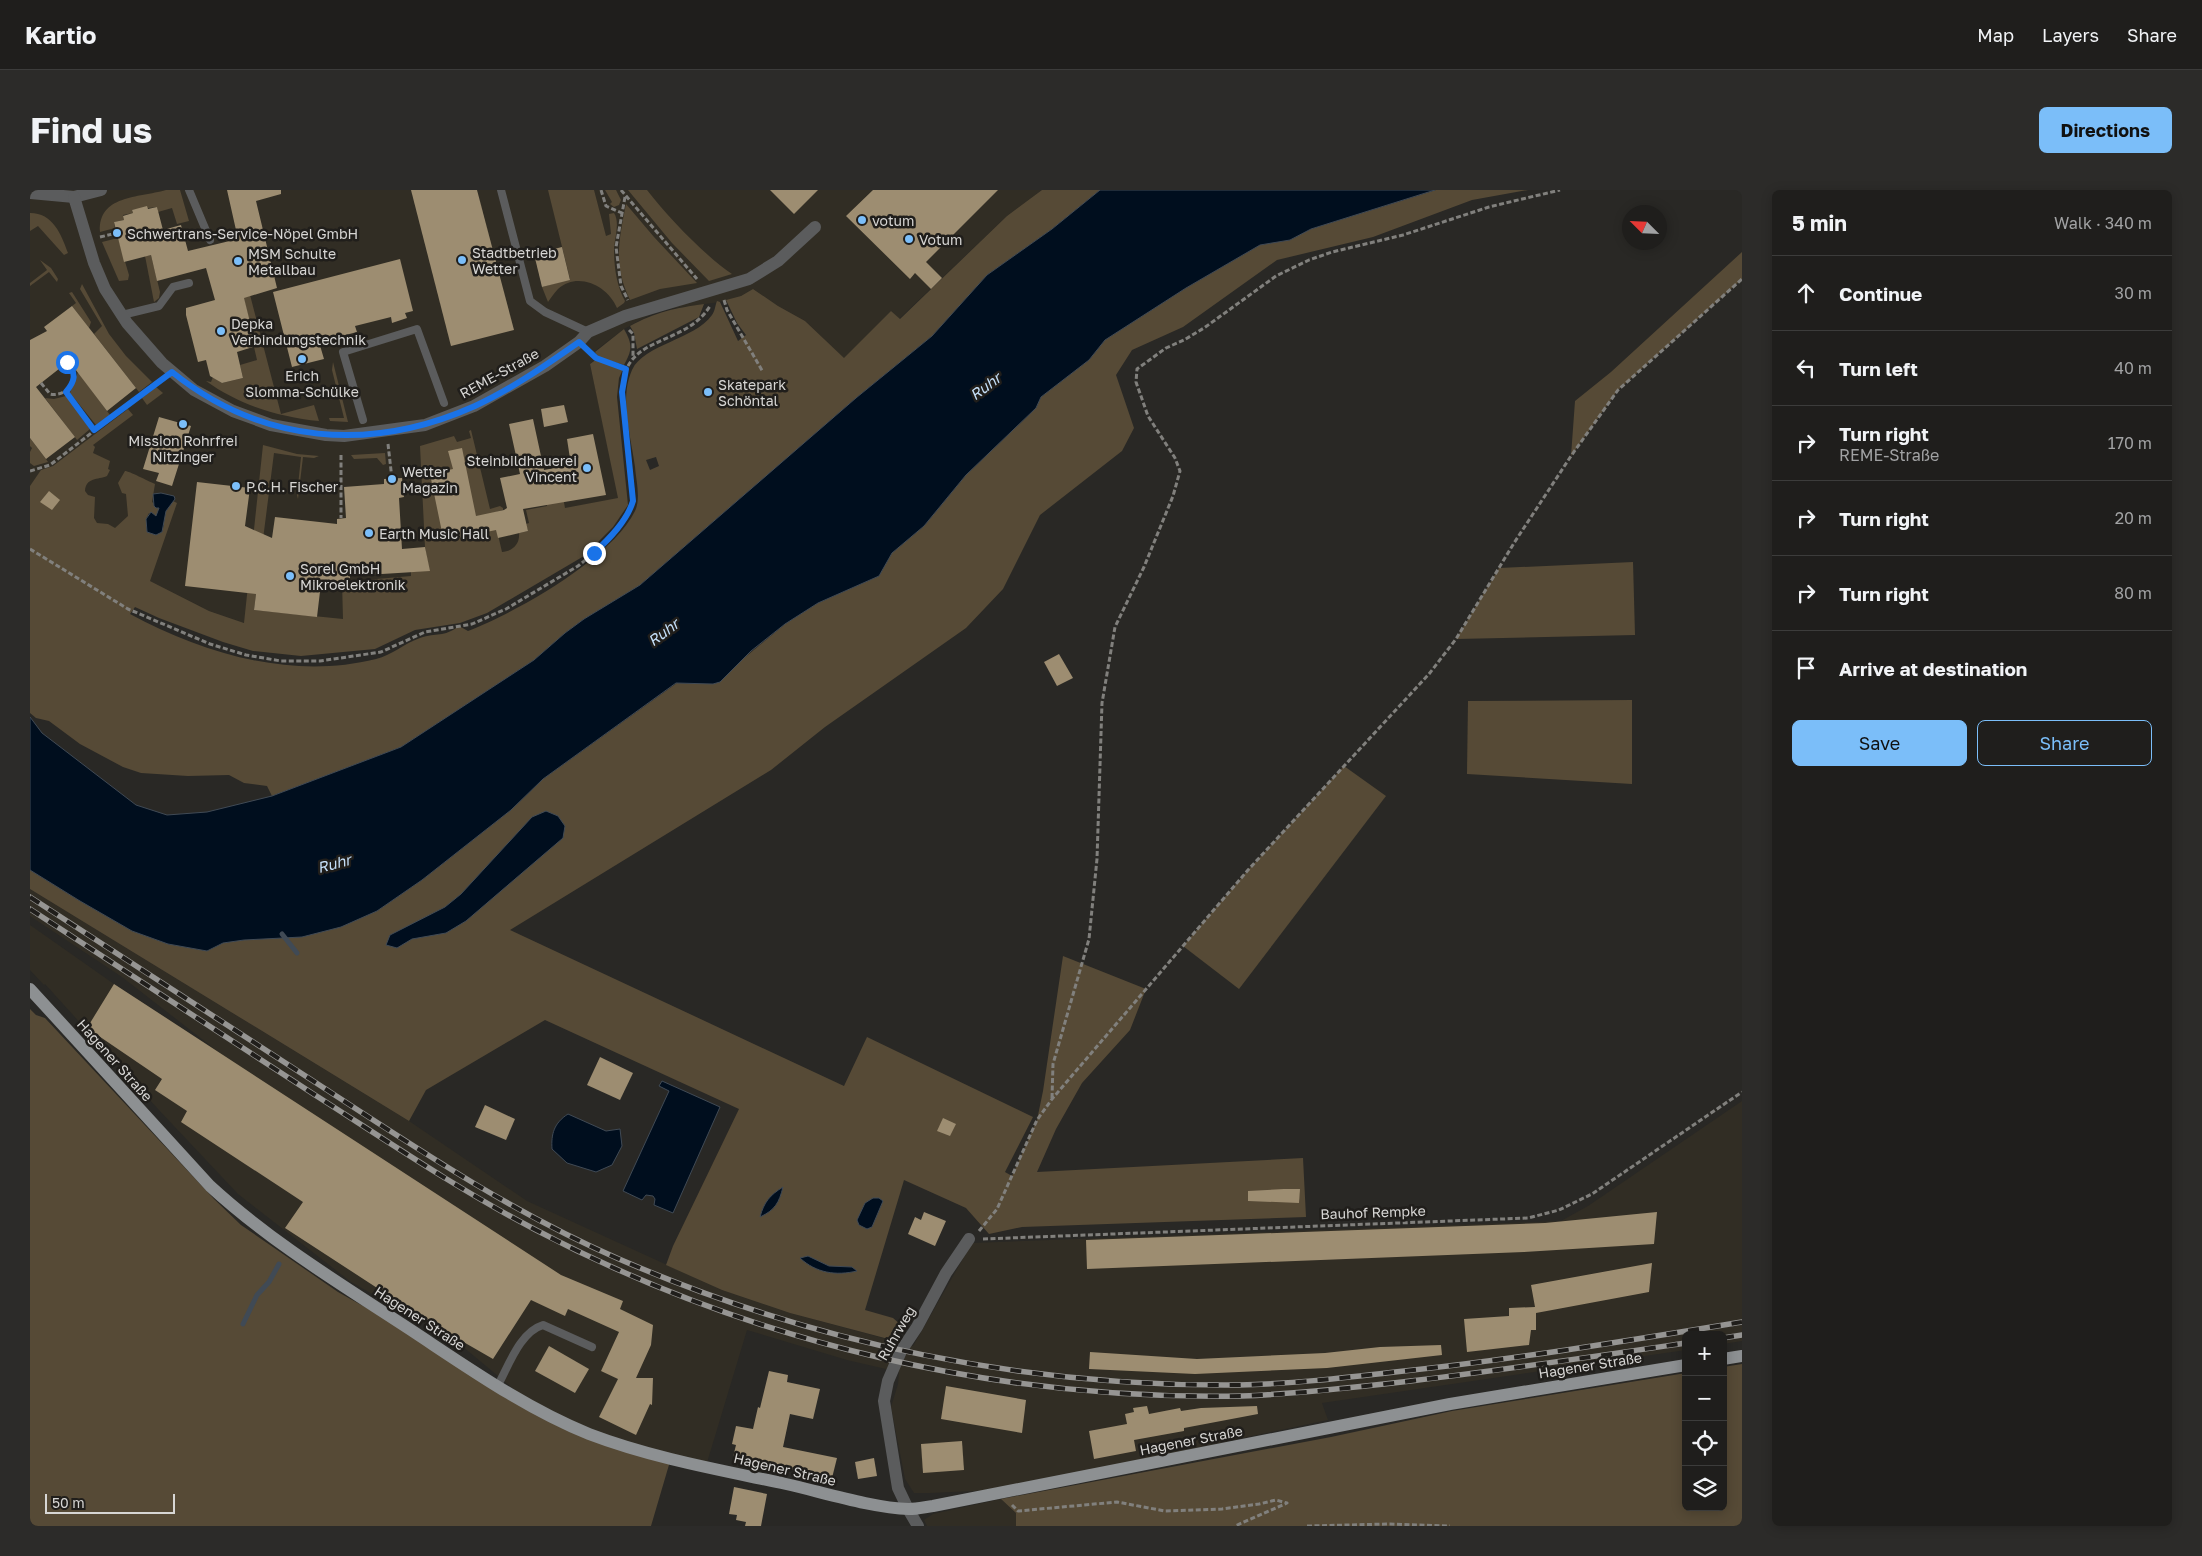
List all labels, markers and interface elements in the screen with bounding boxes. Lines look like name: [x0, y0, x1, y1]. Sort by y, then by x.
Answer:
text: Kartio: [25, 20, 97, 49]
text: Map: [1977, 24, 2014, 46]
text: Layers: [2042, 24, 2099, 46]
text: Share: [2127, 24, 2177, 46]
button: Directions: [2039, 107, 2172, 153]
text: Find us: [30, 109, 152, 151]
north arrow: [1622, 205, 1667, 250]
text: 5 min: [1792, 210, 1847, 236]
place label: votum: [872, 212, 914, 229]
text: Walk · 340 m: [2054, 213, 2152, 233]
marker: votum: [856, 214, 868, 226]
place label: Schwertrans-Service-Nöpel GmbH: [127, 225, 358, 242]
marker: Schwertrans-Service-Nöpel GmbH: [111, 227, 123, 239]
place label: Votum: [919, 231, 962, 248]
marker: Votum: [903, 233, 915, 245]
place label: Stadtbetrieb Wetter: [472, 244, 557, 277]
place label: MSM Schulte Metallbau: [248, 245, 336, 278]
marker: Stadtbetrieb Wetter: [456, 254, 468, 266]
marker: MSM Schulte Metallbau: [232, 255, 244, 267]
icon: ahead: [1792, 279, 1820, 307]
text: Continue: [1839, 282, 1922, 305]
text: 30 m: [2115, 283, 2152, 303]
place label: Depka Verbindungstechnik: [231, 315, 366, 348]
marker: Depka Verbindungstechnik: [215, 325, 227, 337]
street label: REME-Straße: [457, 344, 541, 402]
route start: [56, 351, 79, 374]
marker: Erich Slomma-Schülke: [296, 353, 308, 365]
icon: left: [1792, 354, 1820, 382]
text: Turn left: [1839, 357, 1918, 380]
text: 40 m: [2114, 358, 2152, 378]
place label: Erich Slomma-Schülke: [245, 367, 359, 400]
water label: Ruhr: [966, 367, 1006, 403]
place label: Skatepark Schöntal: [718, 376, 786, 409]
marker: Skatepark Schöntal: [702, 386, 714, 398]
marker: Mission Rohrfrei Nitzinger: [177, 418, 189, 430]
text: Turn right: [1839, 422, 1929, 445]
icon: right: [1792, 429, 1820, 457]
place label: Mission Rohrfrei Nitzinger: [128, 432, 238, 465]
text: 170 m: [2108, 433, 2152, 453]
text: REME-Straße: [1839, 445, 1939, 465]
place label: Steinbildhauerei Vincent: [467, 452, 577, 485]
marker: Steinbildhauerei Vincent: [581, 462, 593, 474]
place label: Wetter Magazin: [402, 463, 458, 496]
marker: Wetter Magazin: [386, 473, 398, 485]
place label: P.C.H. Fischer: [246, 478, 339, 495]
marker: P.C.H. Fischer: [230, 480, 242, 492]
icon: right: [1792, 504, 1820, 532]
text: Turn right: [1839, 507, 1929, 530]
text: 20 m: [2115, 508, 2152, 528]
place label: Earth Music Hall: [379, 525, 489, 542]
marker: Earth Music Hall: [363, 527, 375, 539]
route end: [583, 542, 606, 565]
place label: Sorel GmbH Mikroelektronik: [300, 560, 406, 593]
marker: Sorel GmbH Mikroelektronik: [284, 570, 296, 582]
icon: right: [1792, 579, 1820, 607]
text: Turn right: [1839, 582, 1929, 605]
text: 80 m: [2114, 583, 2152, 603]
water label: Ruhr: [644, 613, 684, 649]
icon: arrive: [1792, 654, 1820, 682]
text: Arrive at destination: [1839, 657, 2027, 680]
button: Save: [1792, 720, 1967, 766]
button: Share: [1977, 720, 2152, 766]
water label: Ruhr: [315, 849, 355, 876]
street label: Hagener Straße: [74, 1015, 156, 1105]
street label: Bauhof Rempke: [1320, 1202, 1426, 1222]
street label: Hagener Straße: [371, 1282, 469, 1354]
street label: Ruhrweg: [874, 1303, 918, 1363]
map controls: [1682, 1331, 1727, 1511]
button: +: [1682, 1331, 1727, 1376]
street label: Hagener Straße: [1537, 1348, 1643, 1382]
button: −: [1682, 1376, 1727, 1421]
button: locate: [1682, 1421, 1727, 1466]
street label: Hagener Straße: [1138, 1422, 1244, 1458]
street label: Hagener Straße: [732, 1449, 838, 1489]
button: layers: [1682, 1466, 1727, 1511]
scale bar: [45, 1491, 175, 1514]
text: 50 m: [52, 1494, 85, 1511]

